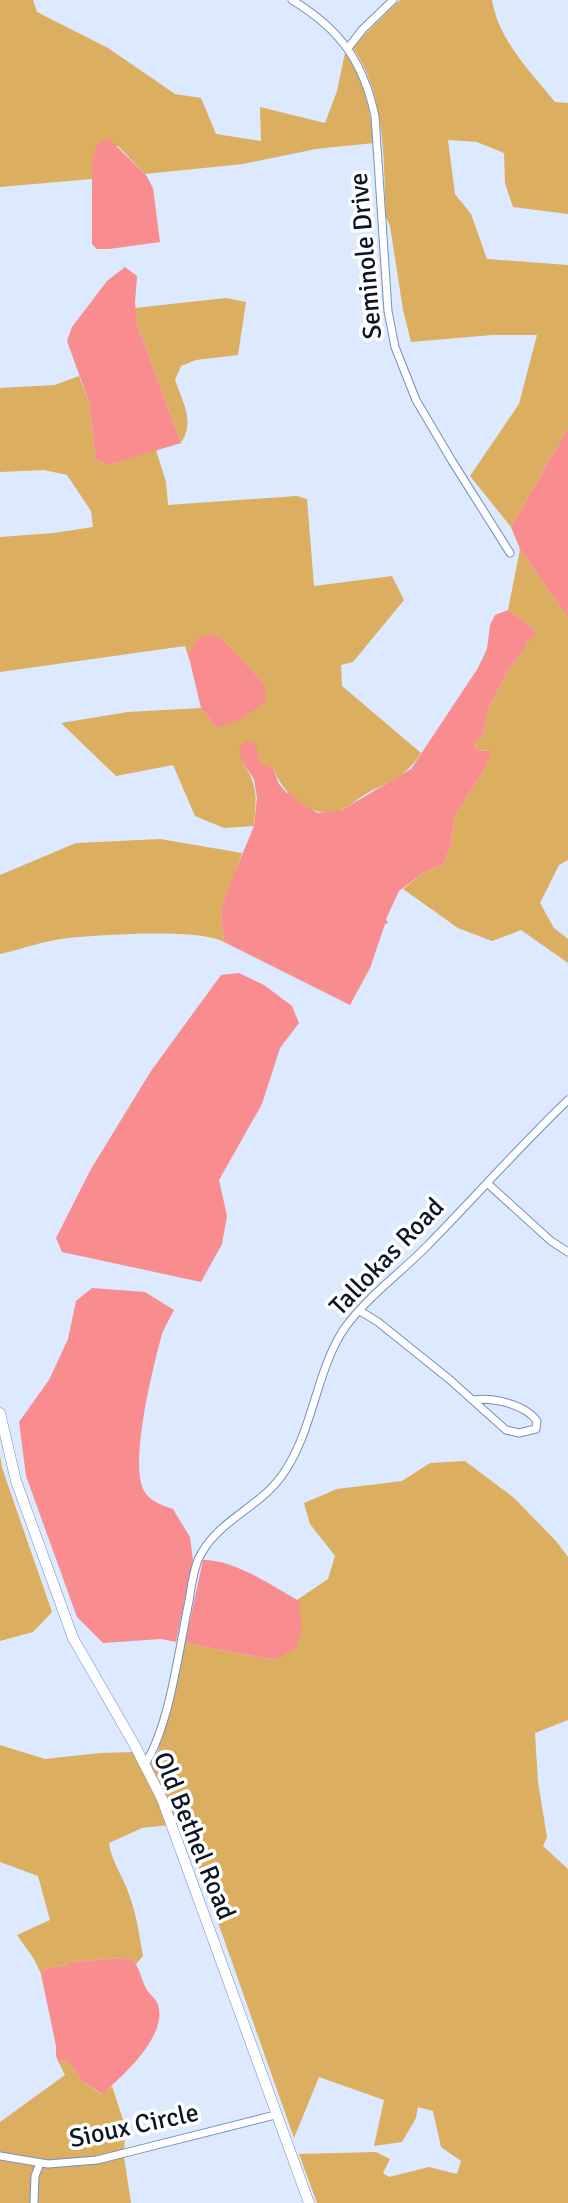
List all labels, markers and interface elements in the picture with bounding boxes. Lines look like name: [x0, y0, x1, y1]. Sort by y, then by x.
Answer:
street label: Seminole Drive: [343, 171, 389, 341]
street label: Tallokas Road: [323, 1191, 451, 1323]
street label: Old Bethel Road: [146, 1747, 242, 1925]
street label: Sioux Circle: [66, 2097, 202, 2155]

